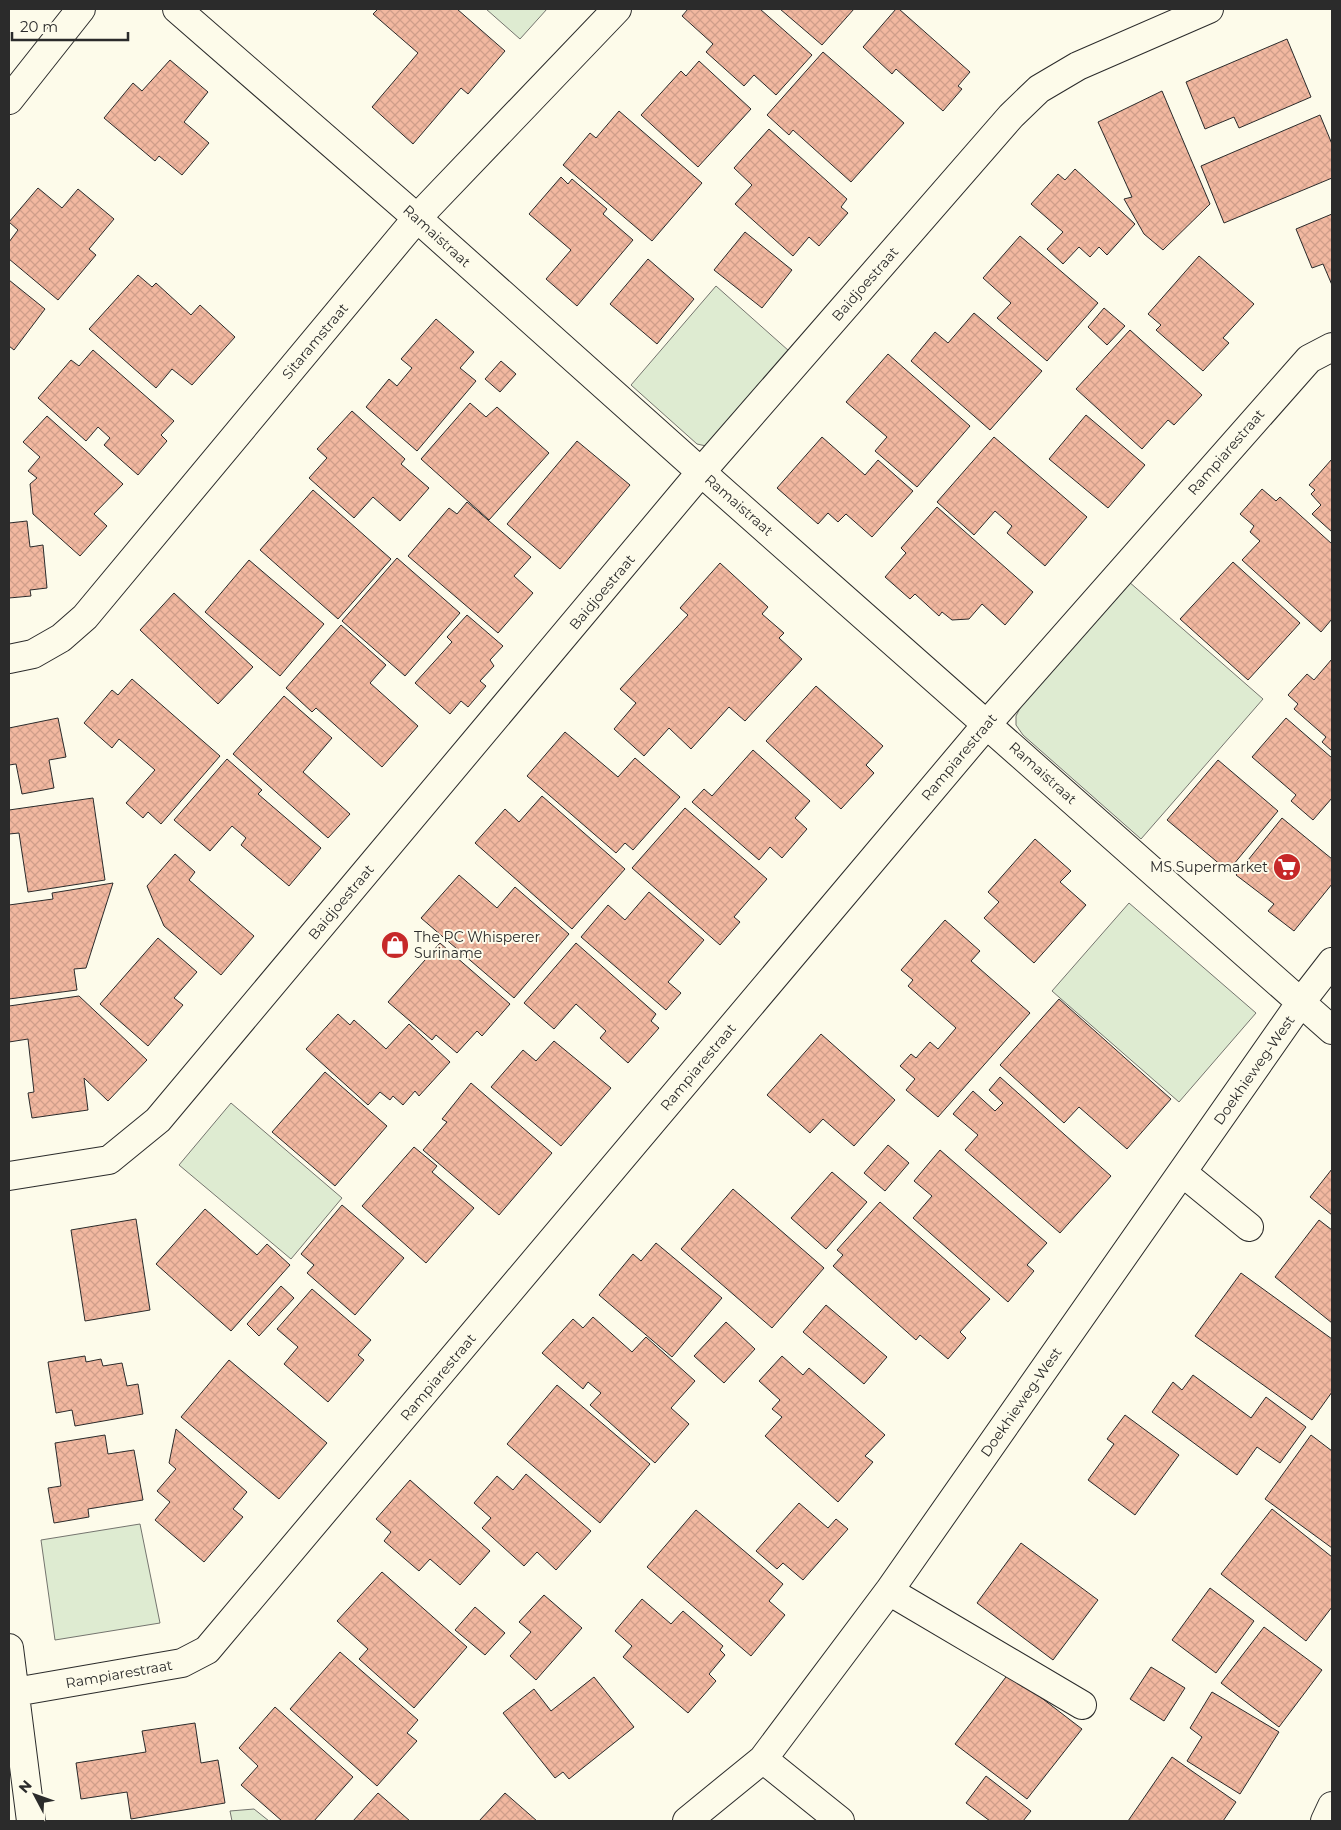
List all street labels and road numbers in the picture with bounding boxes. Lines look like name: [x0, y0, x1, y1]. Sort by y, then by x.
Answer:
street label: Ramaistraat: [399, 201, 475, 271]
street label: Baidjoestraat: [828, 243, 902, 325]
street label: Sitaramstraat: [278, 299, 352, 383]
street label: Rampiarestraat: [1184, 405, 1269, 499]
street label: Ramaistraat: [701, 470, 777, 540]
street label: Baidjoestraat: [565, 550, 639, 633]
street label: Rampiarestraat: [917, 709, 1001, 804]
street label: Ramaistraat: [1005, 738, 1081, 808]
street label: Baidjoestraat: [304, 860, 378, 943]
street label: Doekhieweg-West: [1209, 1011, 1299, 1128]
street label: Rampiarestraat: [656, 1019, 740, 1114]
street label: Rampiarestraat: [396, 1329, 480, 1424]
street label: Doekhieweg-West: [976, 1343, 1066, 1460]
street label: Rampiarestraat: [64, 1656, 174, 1692]

